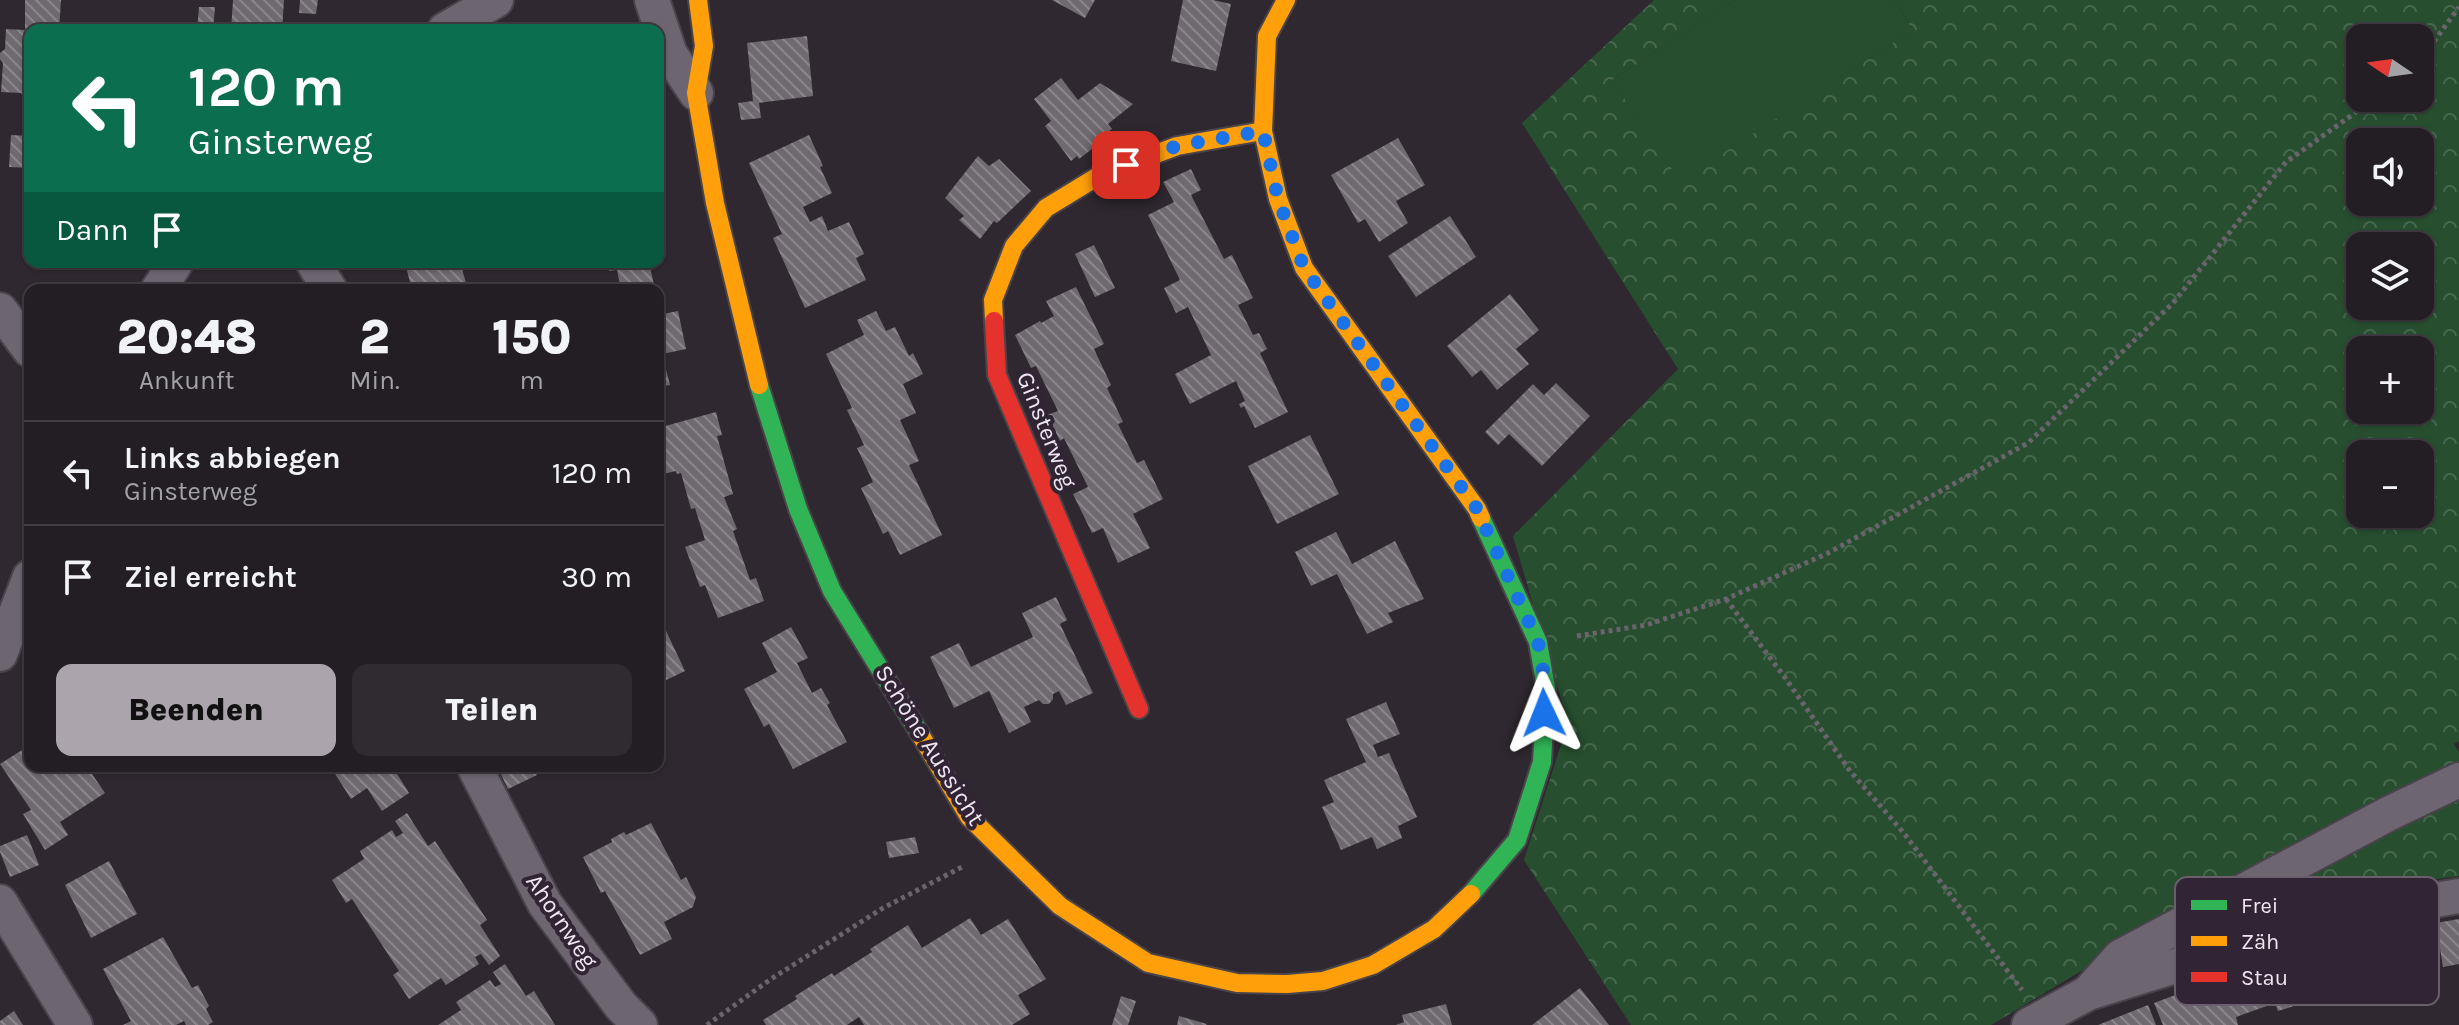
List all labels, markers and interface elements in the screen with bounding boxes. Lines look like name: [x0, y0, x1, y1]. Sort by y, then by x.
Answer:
north arrow: [2346, 24, 2434, 112]
map controls: [2346, 24, 2434, 528]
text: 120 m: [188, 54, 345, 119]
icon: left: [56, 56, 160, 160]
text: Ginsterweg: [188, 121, 372, 163]
button: sound: [2346, 128, 2434, 216]
pin: [1092, 131, 1160, 199]
icon: arrive: [1104, 143, 1148, 187]
icon: arrive: [145, 208, 189, 252]
text: Dann: [56, 212, 129, 248]
button: layers: [2346, 232, 2434, 320]
text: 20:48: [116, 309, 257, 365]
text: 2: [359, 309, 390, 365]
text: 150: [492, 309, 572, 365]
button: +: [2346, 336, 2434, 424]
text: Ankunft: [139, 365, 234, 396]
text: Min.: [349, 365, 400, 396]
text: m: [520, 365, 544, 396]
street label: Ginsterweg: [1011, 368, 1083, 493]
text: Links abbiegen: [124, 440, 341, 476]
button: −: [2346, 440, 2434, 528]
icon: left: [56, 451, 100, 495]
text: 120 m: [552, 455, 632, 491]
text: Ginsterweg: [124, 476, 257, 507]
icon: arrive: [56, 555, 100, 599]
text: Ziel erreicht: [124, 559, 297, 595]
text: 30 m: [561, 559, 632, 595]
street label: Schöne Aussicht: [869, 660, 991, 830]
button: Beenden: [56, 664, 336, 756]
button: Teilen: [352, 664, 632, 756]
position arrow: [1502, 671, 1586, 755]
street label: Ahornweg: [520, 868, 604, 974]
legend: [2175, 877, 2439, 1005]
text: Frei: [2241, 893, 2278, 919]
text: Zäh: [2241, 929, 2279, 955]
text: Stau: [2241, 965, 2288, 991]

